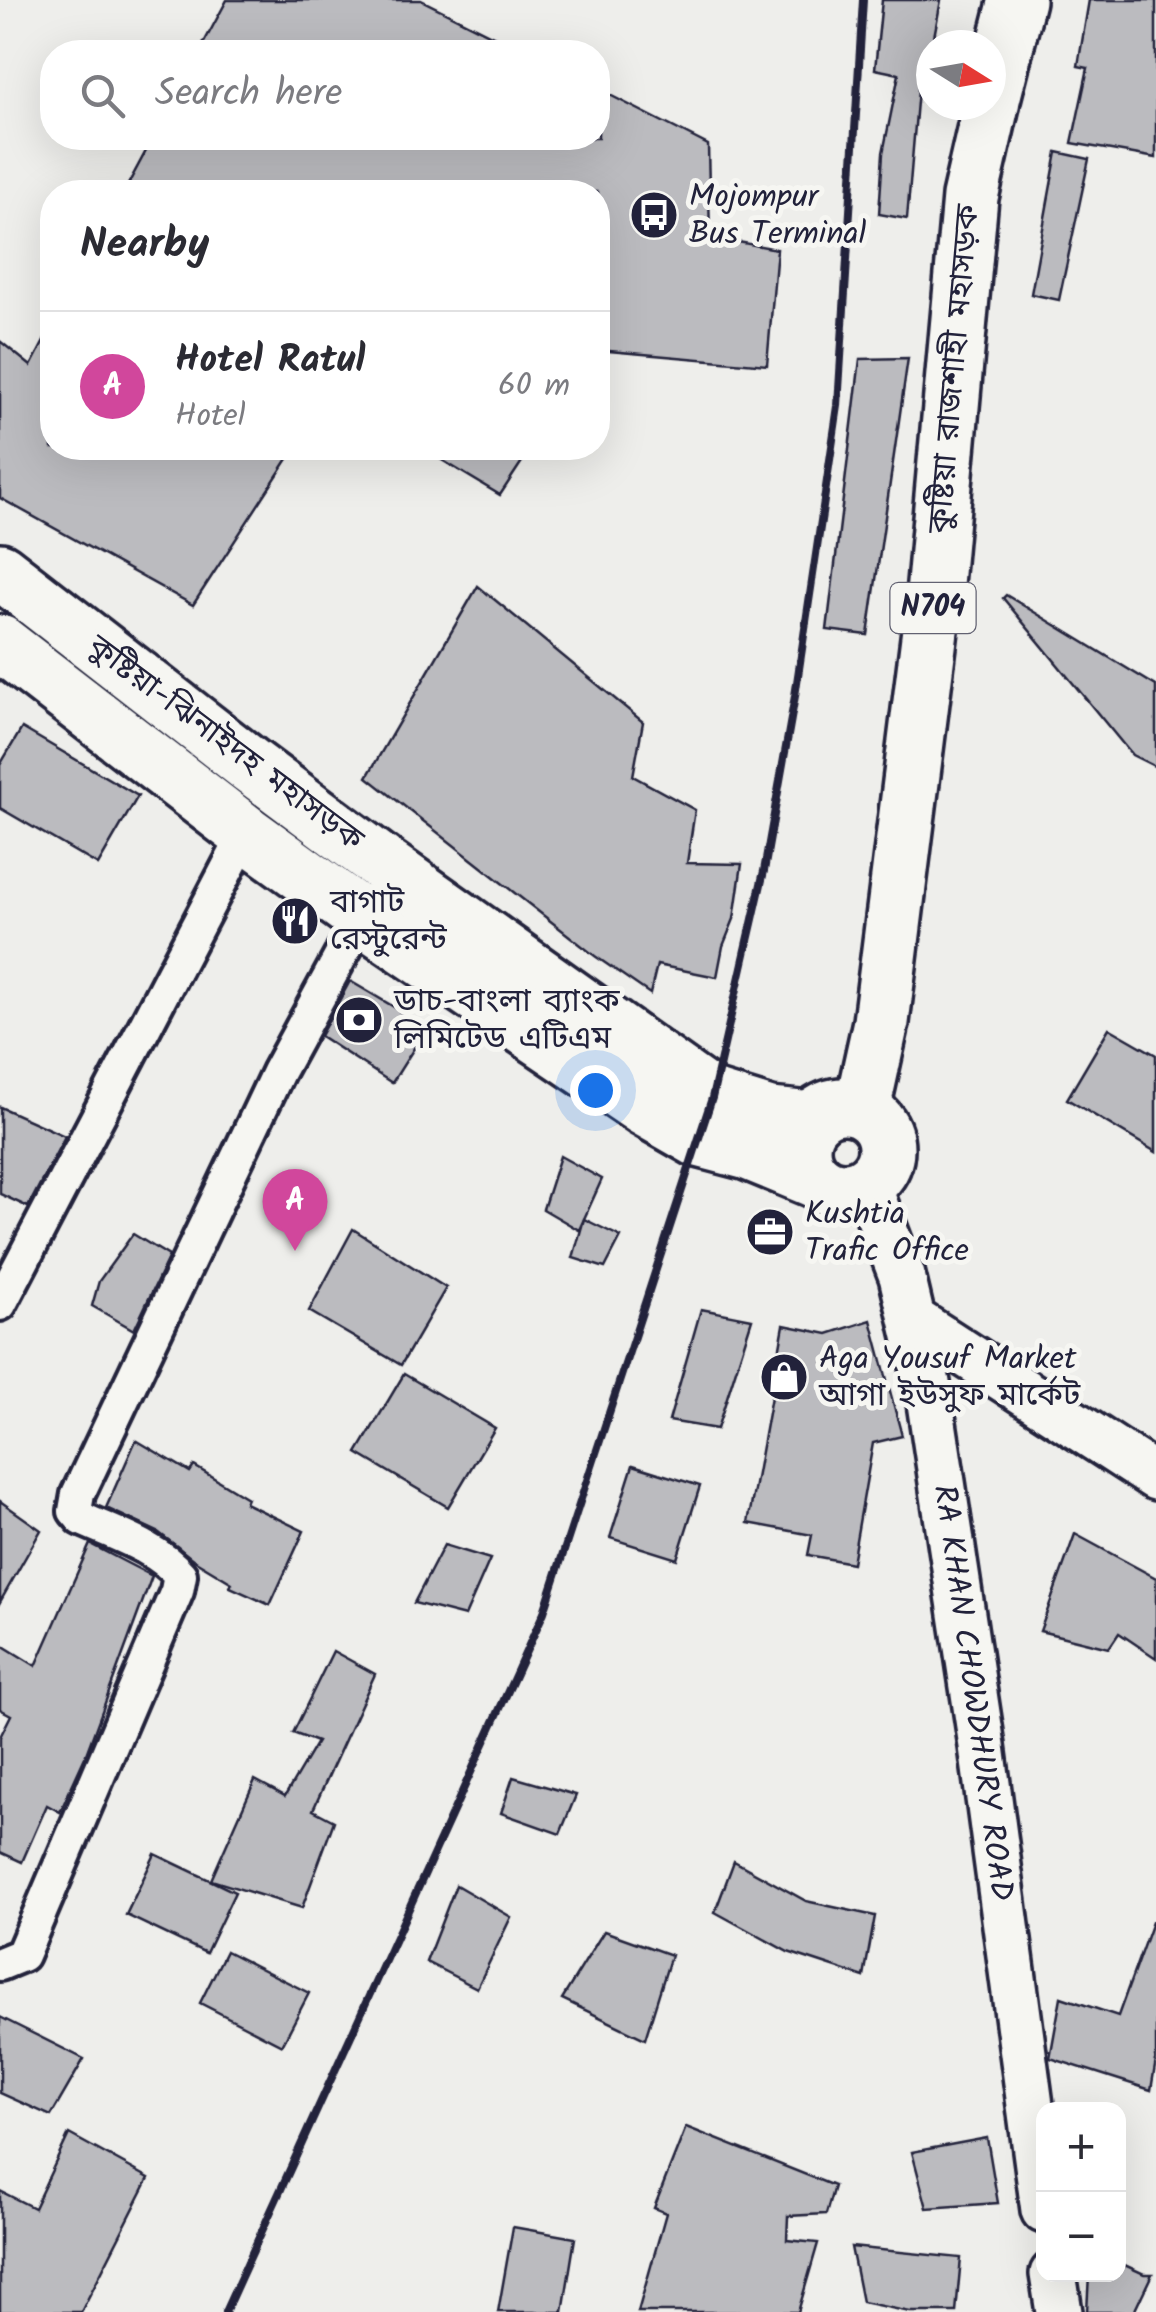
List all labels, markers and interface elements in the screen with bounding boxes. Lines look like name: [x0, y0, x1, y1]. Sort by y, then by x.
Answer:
north arrow: [916, 30, 1006, 120]
search box: [40, 40, 610, 150]
text: Search here: [155, 65, 342, 125]
icon: search: [75, 68, 130, 123]
place label: Mojompur Bus Terminal: [689, 172, 867, 260]
bus stop icon: Mojompur Bus Terminal: [628, 189, 680, 241]
street label: কুষ্টিয়া রাজশাহী মহাসড়ক: [915, 201, 995, 537]
text: Nearby: [80, 212, 209, 279]
text: Hotel Ratul: [175, 331, 365, 391]
text: A: [102, 361, 123, 412]
text: 60 m: [498, 361, 570, 412]
text: Hotel: [175, 391, 246, 442]
road number: N704: [890, 583, 976, 633]
street label: কুষ্টিয়া-ঝিনাইদহ মহাসড়ক: [75, 622, 375, 866]
place label: বাগাট রেস্টুরেন্ট: [329, 878, 448, 966]
restaurant icon: বাগাট রেস্টুরেন্ট: [269, 895, 321, 947]
place label: ডাচ-বাংলা ব্যাংক লিমিটেড এটিএম: [393, 977, 621, 1065]
bank icon: ডাচ-বাংলা ব্যাংক লিমিটেড এটিএম: [333, 994, 385, 1046]
your location: [570, 1065, 621, 1116]
pin: A: [262, 1168, 328, 1251]
place label: Kushtia Trafic Office: [805, 1189, 969, 1277]
office icon: Kushtia Trafic Office: [744, 1206, 796, 1258]
place label: Aga Yousuf Market আগা ইউসুফ মার্কেট: [818, 1334, 1081, 1422]
shop icon: Aga Yousuf Market আগা ইউসুফ মার্কেট: [758, 1351, 810, 1403]
street label: RA KHAN CHOWDHURY ROAD: [918, 1481, 1026, 1905]
map controls: [1036, 2102, 1126, 2282]
button: +: [1036, 2102, 1126, 2192]
button: −: [1036, 2192, 1126, 2282]

